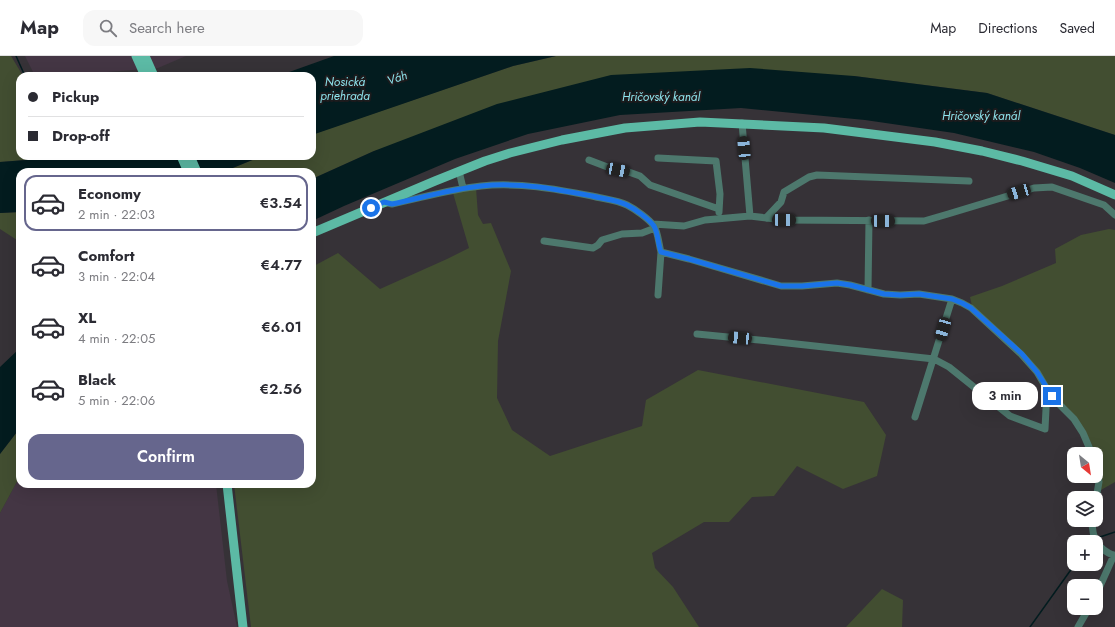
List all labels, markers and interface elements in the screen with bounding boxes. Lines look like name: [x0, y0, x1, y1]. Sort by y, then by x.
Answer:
search box: [83, 10, 363, 46]
text: Map: [20, 14, 59, 41]
icon: search: [97, 17, 119, 39]
text: Search here: [129, 17, 205, 39]
text: Map: [930, 18, 956, 38]
text: Directions: [978, 18, 1038, 38]
text: Saved: [1060, 18, 1095, 38]
water label: Váh: [384, 66, 410, 90]
water label: Nosická priehrada: [320, 73, 370, 105]
text: Pickup: [52, 86, 99, 108]
water label: Hričovský kanál: [622, 88, 701, 106]
water label: Hričovský kanál: [942, 107, 1021, 125]
text: Drop-off: [52, 125, 110, 147]
car: [737, 136, 751, 160]
car: [605, 162, 631, 178]
text: Economy: [78, 183, 141, 205]
car: [1006, 183, 1032, 201]
icon: car: [30, 185, 66, 221]
text: €3.54: [260, 192, 302, 214]
route start: [362, 199, 380, 217]
text: 2 min · 22:03: [78, 205, 155, 224]
car: [772, 214, 796, 226]
car: [871, 215, 895, 227]
text: Comfort: [78, 245, 135, 267]
icon: car: [30, 247, 66, 283]
text: €4.77: [261, 254, 302, 276]
text: 3 min · 22:04: [78, 267, 155, 286]
text: XL: [78, 307, 96, 329]
icon: car: [30, 309, 66, 345]
text: €6.01: [261, 316, 302, 338]
car: [934, 316, 952, 342]
text: 4 min · 22:05: [78, 329, 155, 348]
car: [728, 331, 752, 345]
text: Black: [78, 369, 116, 391]
icon: car: [30, 371, 66, 407]
text: €2.56: [259, 378, 302, 400]
callout: 3 min: [972, 382, 1038, 410]
text: 3 min: [989, 386, 1021, 405]
route end: [1043, 387, 1061, 405]
text: 5 min · 22:06: [78, 391, 155, 410]
button: Confirm: [28, 434, 304, 480]
north arrow: [1067, 447, 1103, 483]
map controls: [1067, 447, 1103, 615]
button: layers: [1067, 491, 1103, 527]
button: +: [1067, 535, 1103, 571]
button: −: [1067, 579, 1103, 615]

